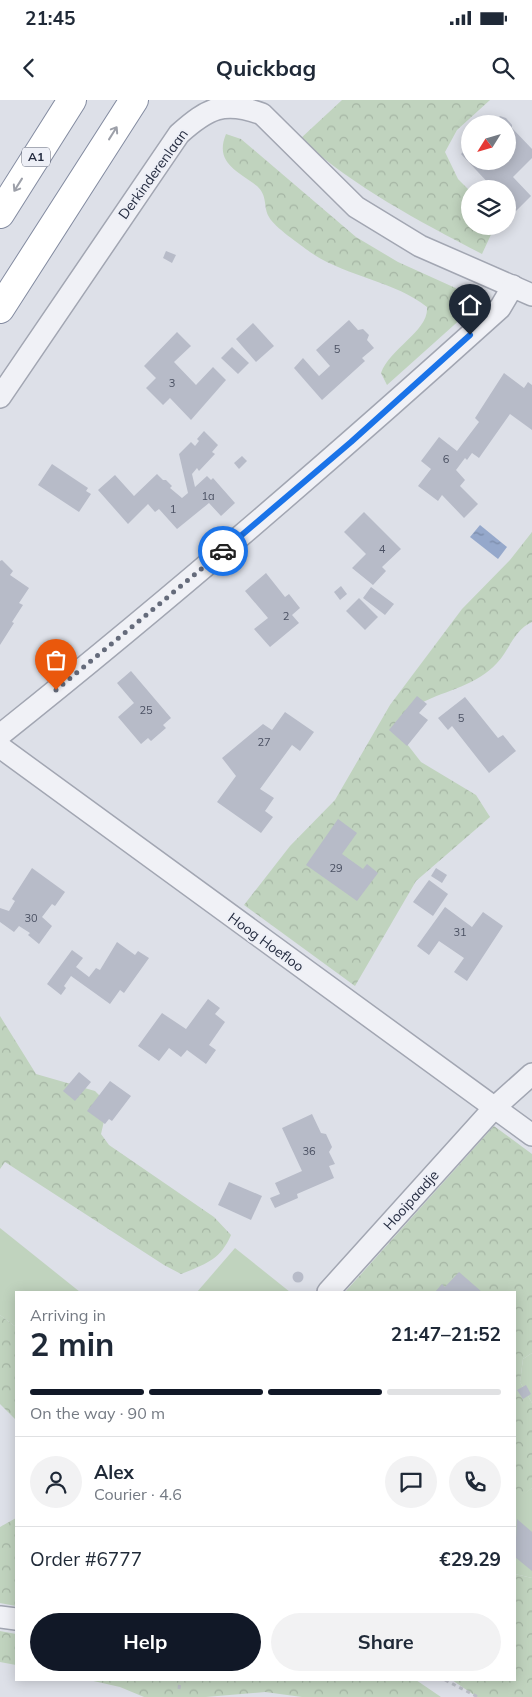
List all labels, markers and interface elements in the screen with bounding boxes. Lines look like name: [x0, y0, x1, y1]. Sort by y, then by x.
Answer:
text: 21:45: [25, 6, 75, 30]
icon: back: [15, 54, 43, 82]
text: Quickbag: [216, 54, 316, 82]
icon: search: [489, 54, 517, 82]
north arrow: [461, 115, 516, 170]
map controls: [461, 115, 516, 235]
street label: Derkinderenlaan: [114, 125, 192, 223]
one-way arrow: [109, 126, 119, 140]
road number: A1: [22, 148, 50, 166]
one-way arrow: [13, 178, 23, 192]
button: layers: [461, 180, 516, 235]
pin: [449, 284, 491, 335]
icon: home: [456, 291, 484, 319]
house number: 5: [334, 342, 341, 356]
house number: 3: [169, 376, 175, 390]
house number: 6: [443, 452, 450, 466]
house number: 1a: [201, 489, 215, 503]
house number: 1: [170, 502, 176, 516]
courier: [198, 526, 248, 576]
icon: car: [209, 537, 237, 565]
house number: 4: [379, 542, 386, 556]
house number: 2: [283, 609, 290, 623]
pin: [35, 639, 77, 690]
icon: bag: [42, 646, 70, 674]
house number: 25: [139, 703, 153, 717]
house number: 5: [458, 711, 465, 725]
house number: 27: [257, 735, 271, 749]
house number: 29: [329, 861, 343, 875]
street label: Hoog Hoefloo: [225, 909, 307, 975]
house number: 30: [24, 911, 38, 925]
house number: 31: [453, 925, 467, 939]
house number: 36: [302, 1144, 316, 1158]
street label: Hooipaadje: [379, 1166, 443, 1234]
text: Arriving in: [30, 1305, 106, 1325]
text: 21:47–21:52: [391, 1322, 501, 1346]
text: 2 min: [30, 1324, 114, 1364]
text: On the way · 90 m: [30, 1403, 165, 1423]
button: person: [30, 1456, 82, 1508]
button: chat: [385, 1456, 437, 1508]
button: phone: [449, 1456, 501, 1508]
text: Alex: [94, 1460, 134, 1484]
text: Courier · 4.6: [94, 1484, 182, 1504]
text: Order #6777: [30, 1547, 142, 1571]
text: €29.29: [439, 1547, 501, 1571]
button: Help: [30, 1613, 261, 1671]
button: Share: [271, 1613, 501, 1671]

